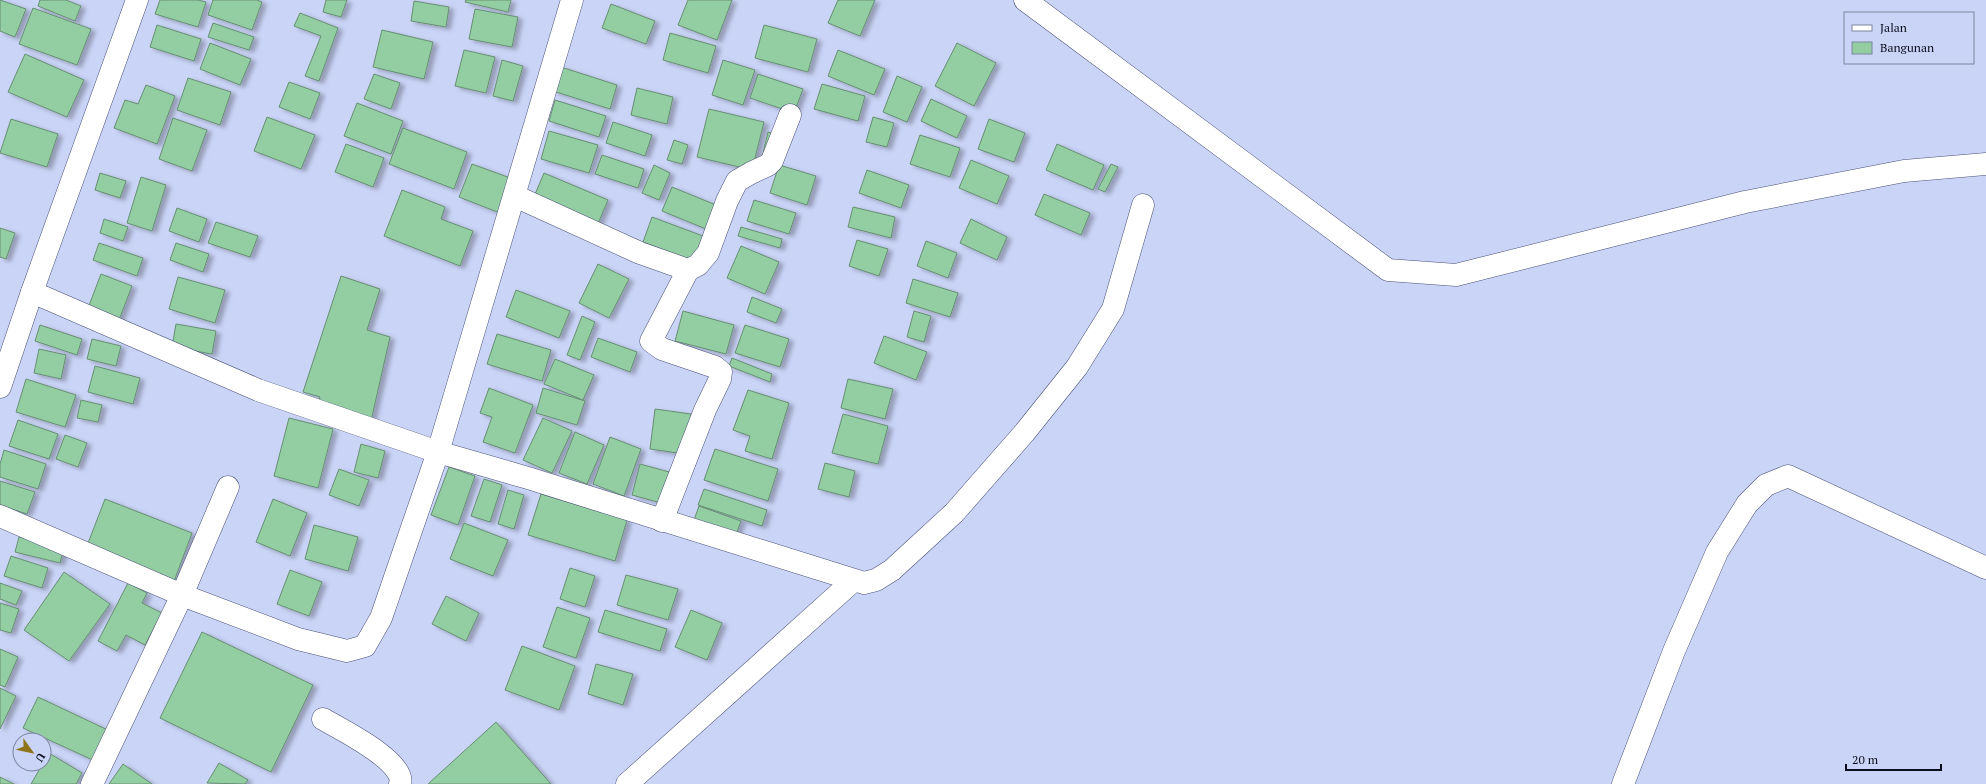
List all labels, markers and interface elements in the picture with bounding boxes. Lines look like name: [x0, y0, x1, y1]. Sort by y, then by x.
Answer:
legend: [1844, 12, 1974, 64]
text: Jalan: [1880, 20, 1907, 35]
text: Bangunan: [1880, 40, 1934, 55]
north arrow: [12, 732, 52, 772]
scale bar: [1846, 746, 1941, 772]
text: U: [32, 750, 48, 765]
text: 20 m: [1852, 752, 1879, 767]

